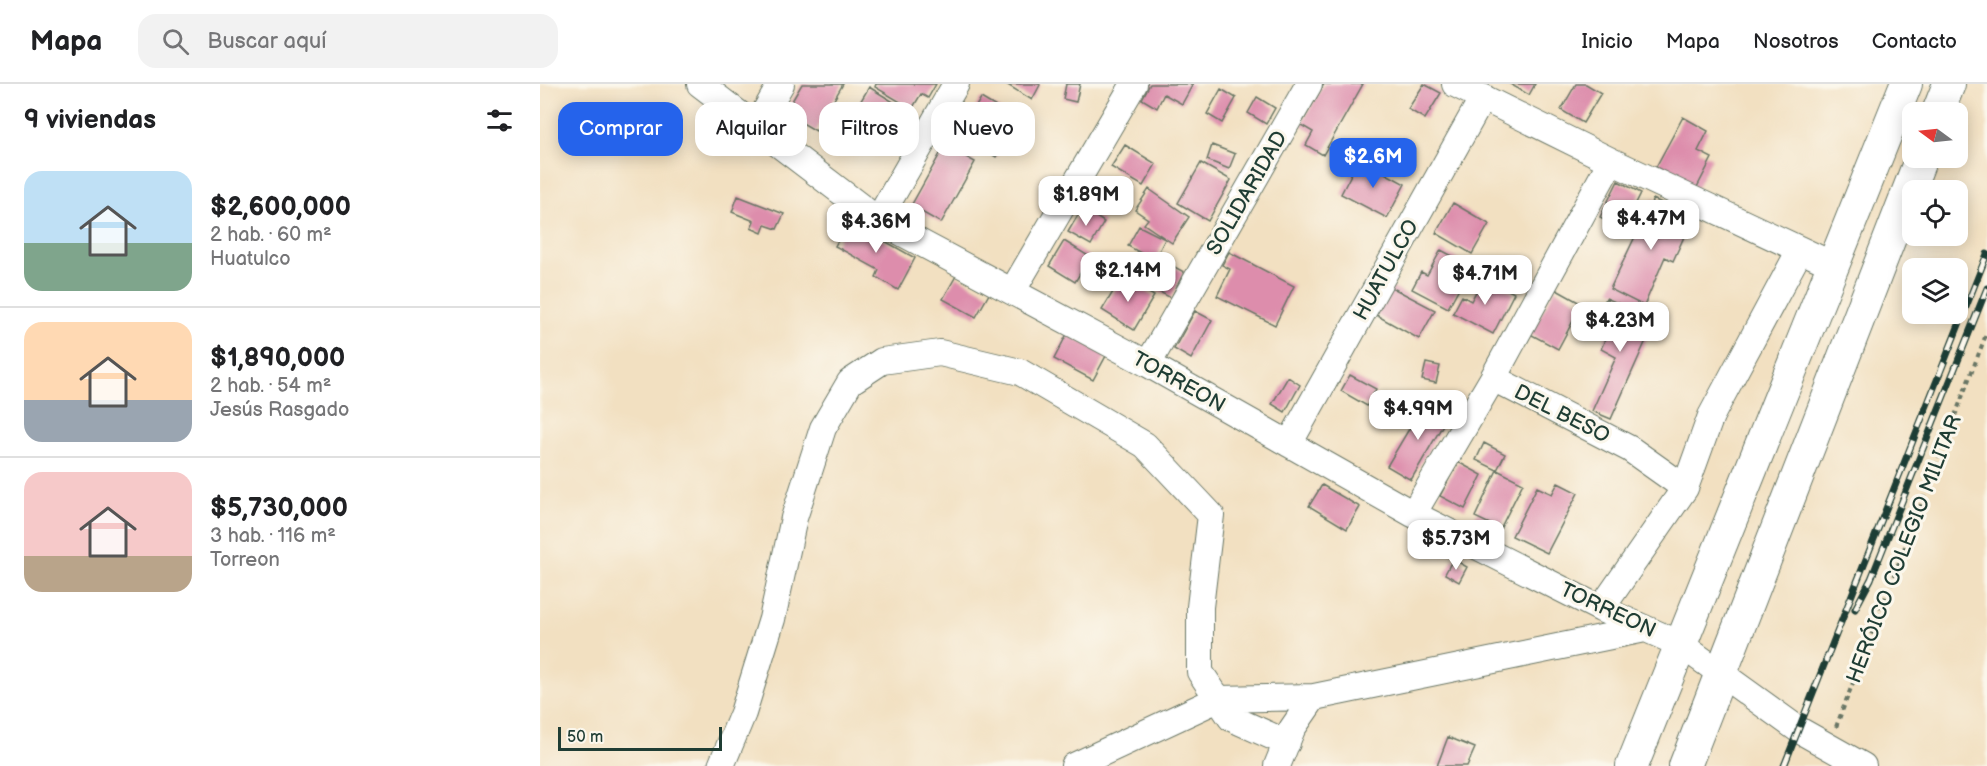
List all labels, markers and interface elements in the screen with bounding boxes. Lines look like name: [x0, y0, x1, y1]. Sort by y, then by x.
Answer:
search box: [138, 14, 558, 68]
text: Mapa: [30, 25, 102, 58]
icon: search: [159, 25, 192, 58]
text: Buscar aquí: [207, 28, 326, 55]
text: Inicio: [1582, 29, 1633, 54]
text: Mapa: [1666, 29, 1720, 54]
text: Nosotros: [1753, 29, 1839, 54]
text: Contacto: [1872, 29, 1957, 54]
chip: Comprar: [558, 102, 683, 156]
chip: Alquilar: [695, 102, 807, 156]
chip: Filtros: [819, 102, 919, 156]
chip: Nuevo: [931, 102, 1035, 156]
north arrow: [1902, 102, 1968, 168]
map controls: [1902, 102, 1968, 324]
icon: filters: [483, 104, 516, 137]
text: 9 viviendas: [24, 105, 156, 136]
street label: SOLIDARIDAD: [1201, 127, 1293, 259]
pin: $2.6M: [1331, 138, 1415, 189]
text: $2.6M: [1344, 145, 1402, 169]
pin: $1.89M: [1037, 176, 1135, 227]
button: locate: [1902, 180, 1968, 246]
text: $1.89M: [1053, 183, 1119, 207]
text: $2,600,000: [210, 192, 351, 223]
icon: home: [72, 195, 144, 267]
pin: $4.47M: [1602, 200, 1700, 251]
pin: $4.36M: [827, 203, 925, 254]
text: $4.47M: [1616, 207, 1686, 231]
text: $4.36M: [841, 210, 911, 234]
street label: HUATULCO: [1348, 215, 1424, 325]
text: 2 hab. · 60 m²: [210, 223, 332, 247]
text: Huatulco: [210, 247, 291, 271]
pin: $2.14M: [1079, 252, 1177, 303]
pin: $4.71M: [1436, 255, 1534, 306]
button: layers: [1902, 258, 1968, 324]
text: $2.14M: [1095, 259, 1162, 283]
text: $4.71M: [1452, 262, 1518, 286]
pin: $4.23M: [1571, 302, 1669, 353]
text: $4.23M: [1585, 309, 1655, 333]
text: $1,890,000: [210, 343, 345, 374]
icon: home: [72, 346, 144, 418]
street label: TORREON: [1128, 346, 1230, 418]
text: 2 hab. · 54 m²: [210, 374, 331, 398]
street label: DEL BESO: [1510, 379, 1614, 449]
pin: $4.99M: [1369, 390, 1467, 441]
text: $4.99M: [1383, 397, 1453, 421]
text: Jesús Rasgado: [210, 398, 349, 422]
street label: HERÓICO COLEGIO MILITAR: [1841, 411, 1967, 687]
text: $5,730,000: [210, 493, 348, 524]
icon: home: [72, 496, 144, 568]
pin: $5.73M: [1407, 520, 1505, 571]
text: 3 hab. · 116 m²: [210, 524, 336, 548]
text: $5.73M: [1421, 527, 1491, 551]
text: Torreon: [210, 548, 280, 572]
street label: TORREON: [1556, 577, 1660, 643]
scale bar: [558, 724, 722, 752]
text: 50 m: [567, 728, 603, 747]

